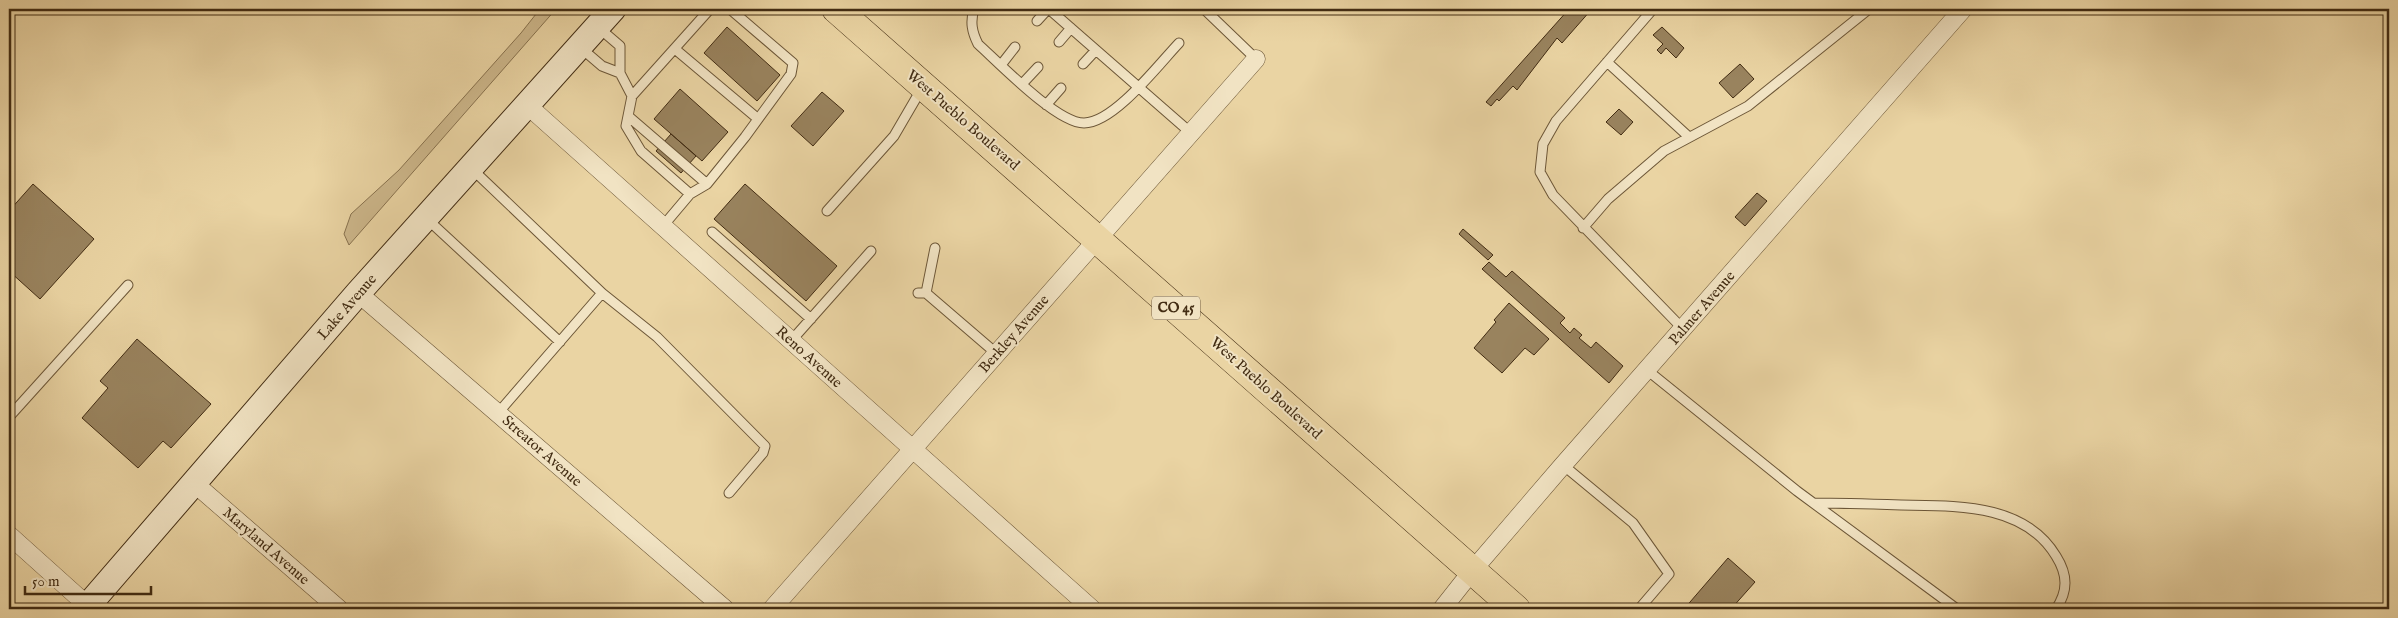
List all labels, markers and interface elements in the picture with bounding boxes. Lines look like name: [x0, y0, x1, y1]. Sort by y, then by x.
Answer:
street label: West Pueblo Boulevard: [902, 66, 1024, 175]
street label: Palmer Avenue: [1665, 267, 1739, 349]
street label: Lake Avenue: [313, 270, 381, 344]
street label: Berkley Avenue: [975, 291, 1053, 377]
road number: CO 45: [1152, 296, 1200, 320]
street label: Reno Avenue: [772, 322, 846, 392]
street label: West Pueblo Boulevard: [1206, 333, 1327, 444]
street label: Streator Avenue: [498, 411, 586, 491]
street label: Maryland Avenue: [219, 503, 313, 589]
scale bar: [25, 563, 151, 595]
text: 50 m: [32, 572, 60, 591]

